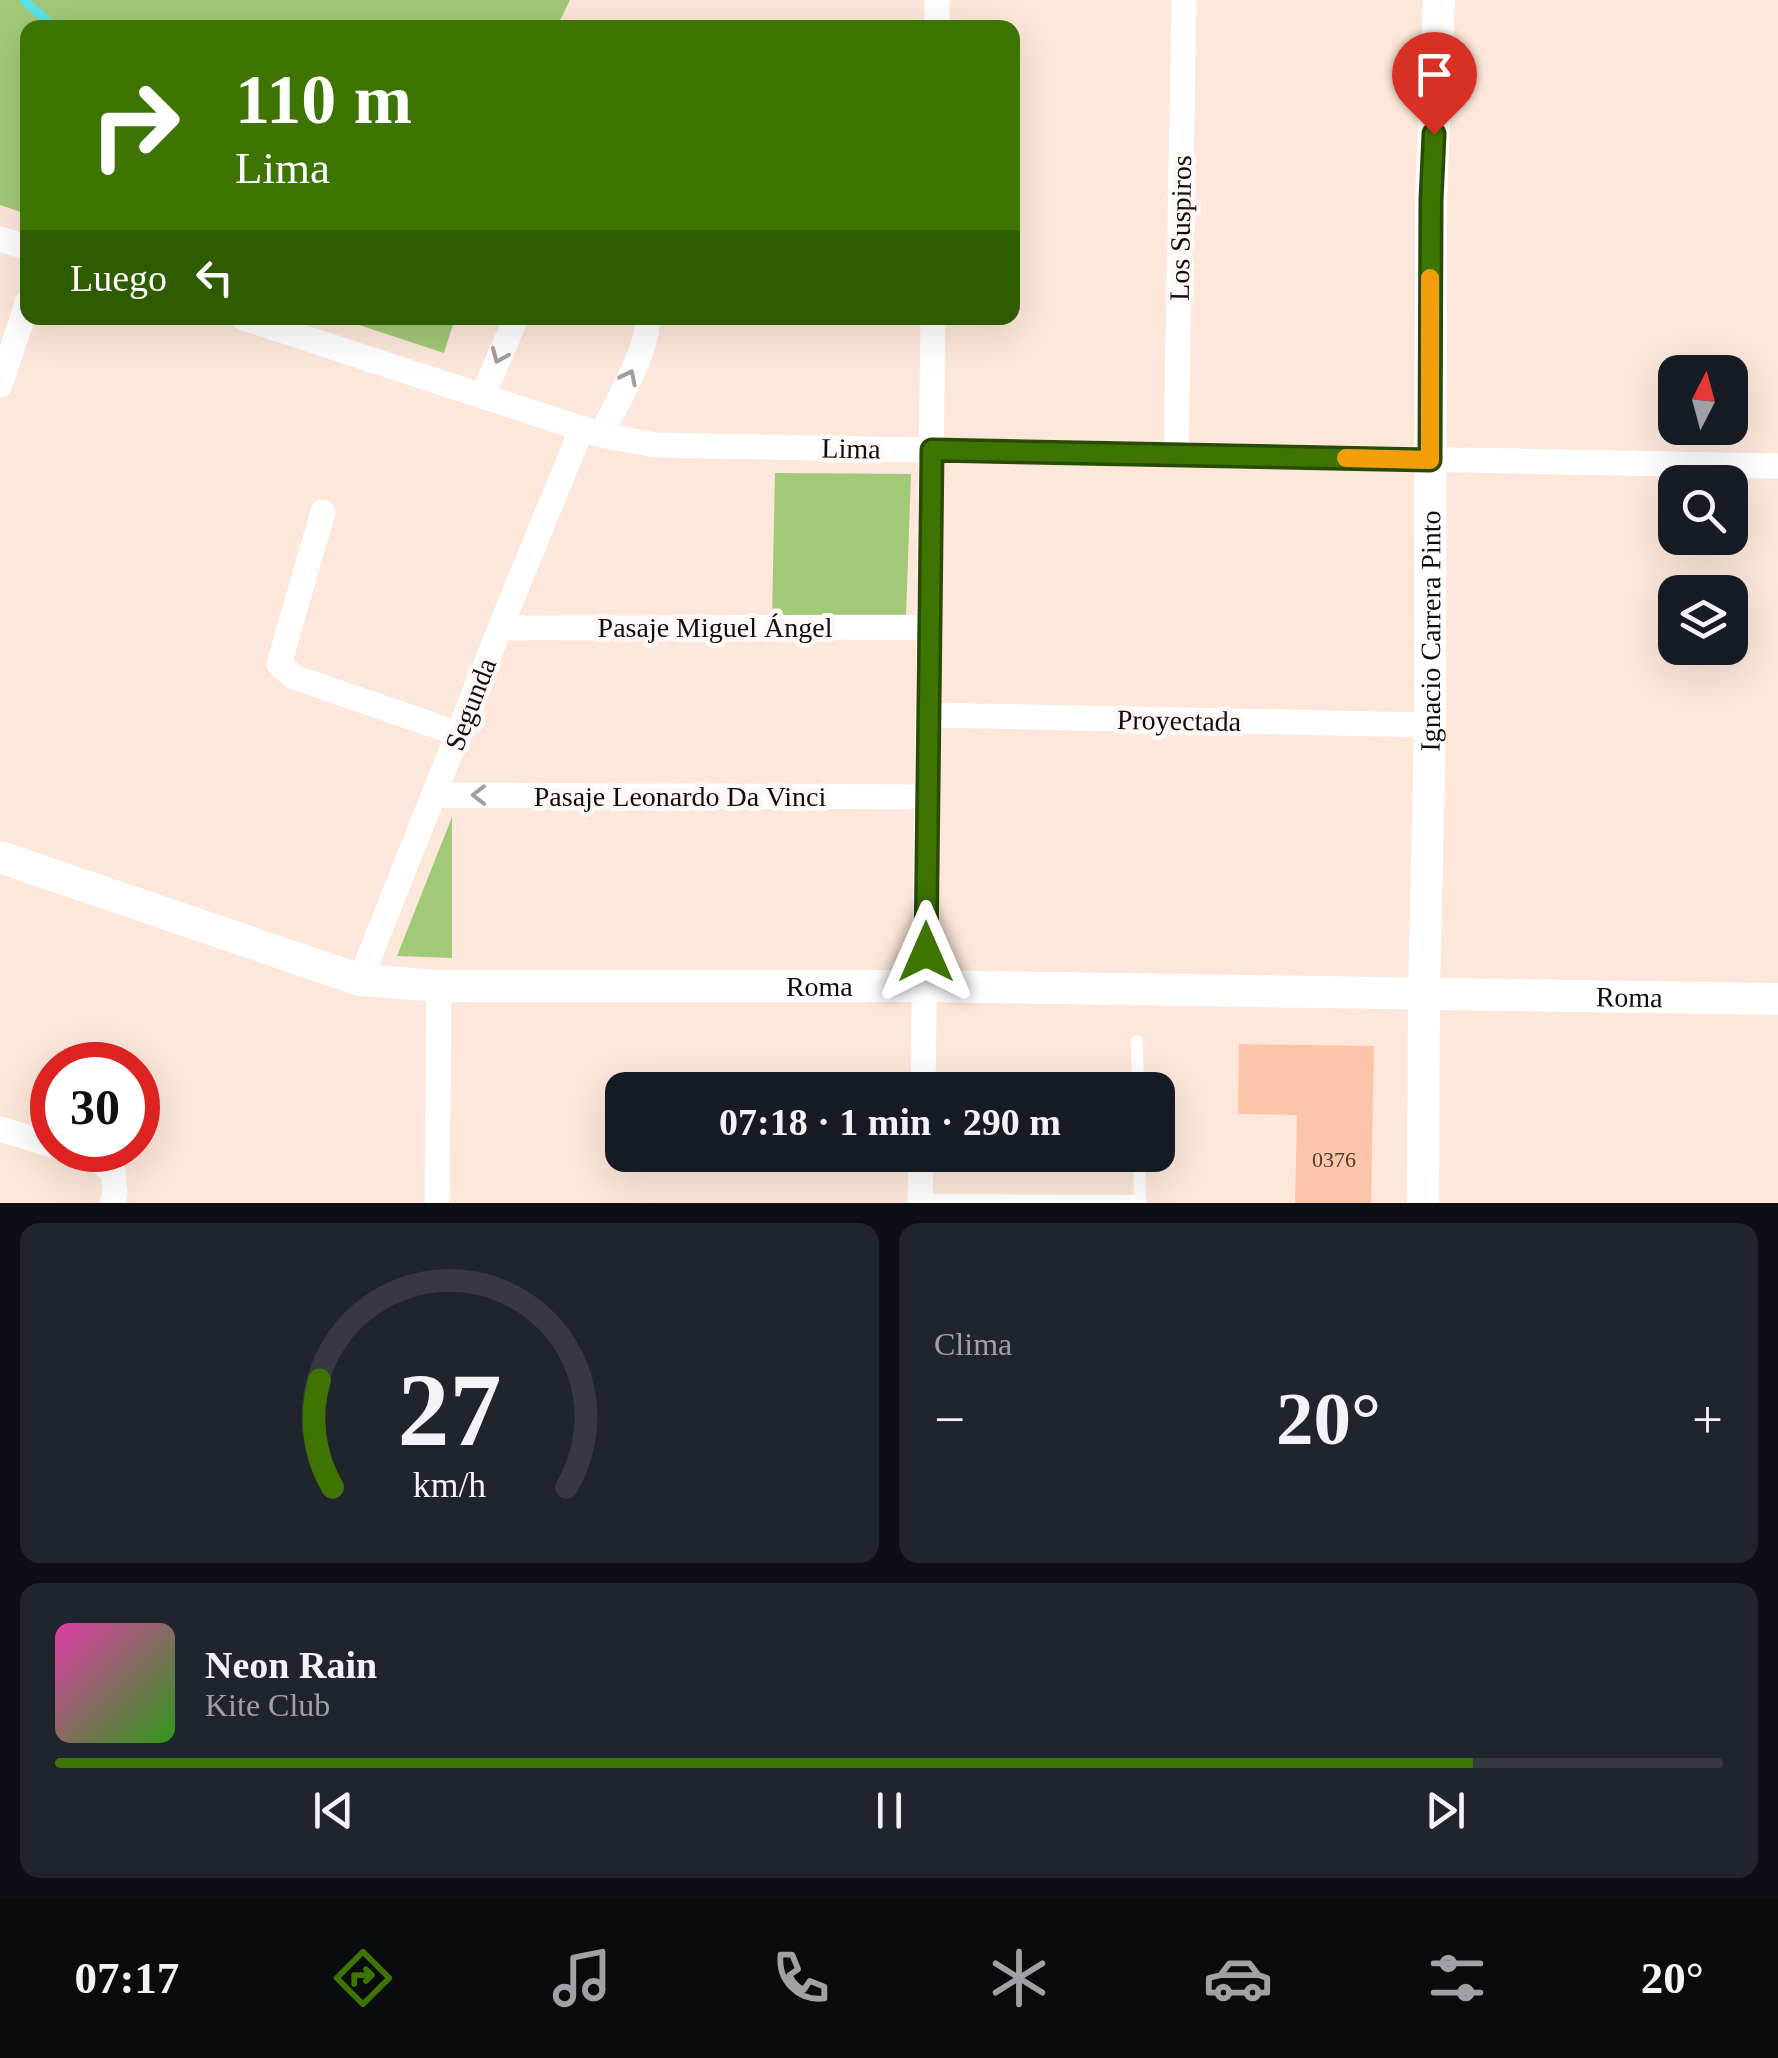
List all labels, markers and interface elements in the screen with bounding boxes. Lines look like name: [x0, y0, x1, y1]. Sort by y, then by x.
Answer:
pin: [1392, 32, 1477, 135]
icon: arrive: [1407, 47, 1462, 102]
icon: right: [70, 60, 200, 190]
text: 110 m: [235, 61, 412, 138]
text: Lima: [235, 143, 330, 193]
street label: Los Suspiros: [1164, 155, 1197, 301]
icon: left: [187, 250, 242, 305]
text: Luego: [70, 257, 167, 299]
one-way arrow: [491, 346, 511, 364]
north arrow: [1658, 355, 1748, 445]
map controls: [1658, 355, 1748, 665]
one-way arrow: [616, 370, 636, 388]
street label: Lima: [821, 432, 881, 465]
button: search: [1658, 465, 1748, 555]
street label: Ignacio Carrera Pinto: [1414, 510, 1446, 752]
button: layers: [1658, 575, 1748, 665]
street label: Pasaje Miguel Ángel: [598, 612, 833, 643]
street label: Segunda: [439, 653, 502, 755]
street label: Proyectada: [1117, 704, 1242, 737]
street label: Pasaje Leonardo Da Vinci: [534, 781, 826, 812]
one-way arrow: [470, 784, 486, 806]
position arrow: [874, 900, 978, 1004]
street label: Roma: [786, 971, 853, 1002]
street label: Roma: [1596, 981, 1663, 1013]
speed limit sign: 30: [30, 1042, 160, 1172]
text: 07:18 · 1 min · 290 m: [719, 1101, 1061, 1143]
house number: 0376: [1312, 1147, 1356, 1172]
text: Clima: [934, 1326, 1012, 1362]
text: 27: [398, 1352, 502, 1467]
text: 20°: [1276, 1377, 1381, 1460]
text: −: [934, 1389, 965, 1450]
text: +: [1692, 1389, 1723, 1450]
text: km/h: [413, 1465, 486, 1505]
text: Neon Rain: [205, 1644, 377, 1686]
text: Kite Club: [205, 1687, 330, 1723]
icon: previous: [306, 1783, 361, 1838]
icon: pause: [862, 1783, 917, 1838]
icon: next: [1418, 1783, 1473, 1838]
icon: directions: [328, 1943, 398, 2013]
icon: music: [547, 1943, 617, 2013]
icon: phone: [766, 1943, 836, 2013]
icon: climate: [984, 1943, 1054, 2013]
icon: car: [1203, 1943, 1273, 2013]
icon: filters: [1422, 1943, 1492, 2013]
text: 07:17: [74, 1953, 179, 2003]
text: 20°: [1641, 1953, 1704, 2003]

